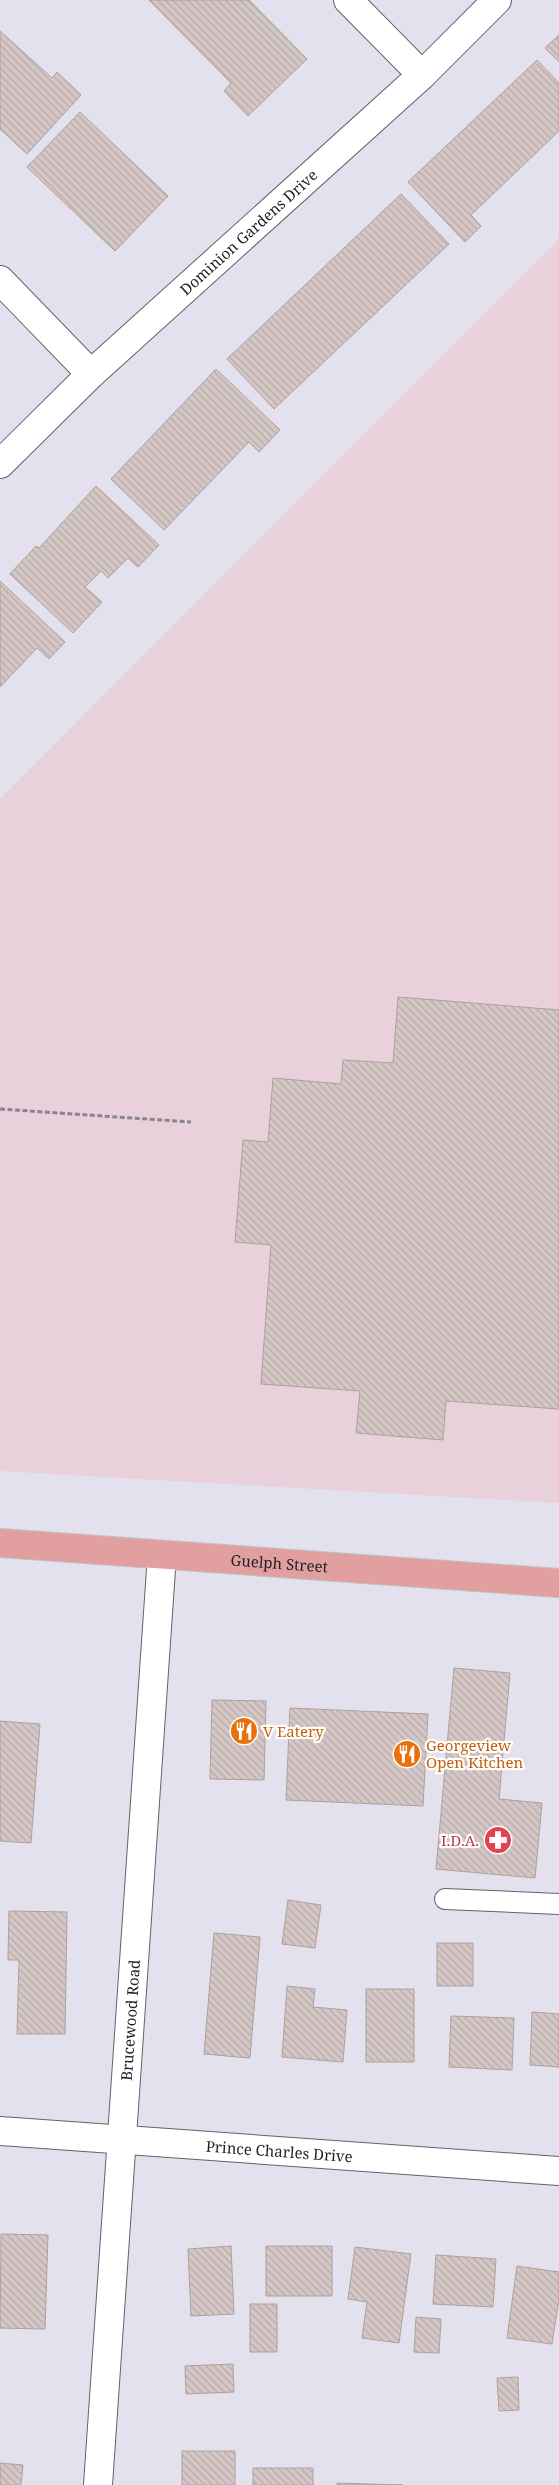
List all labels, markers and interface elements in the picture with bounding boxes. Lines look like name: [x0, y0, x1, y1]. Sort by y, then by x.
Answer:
street label: Dominion Gardens Drive: [175, 165, 321, 299]
street label: Guelph Street: [230, 1550, 329, 1576]
restaurant icon: V Eatery: [229, 1716, 259, 1746]
place label: V Eatery: [263, 1721, 324, 1741]
place label: Georgeview Open Kitchen: [426, 1735, 523, 1772]
restaurant icon: Georgeview Open Kitchen: [392, 1739, 422, 1769]
pharmacy icon: I.D.A.: [483, 1825, 513, 1855]
place label: I.D.A.: [441, 1830, 479, 1850]
street label: Brucewood Road: [116, 1959, 144, 2081]
street label: Prince Charles Drive: [205, 2136, 353, 2166]

